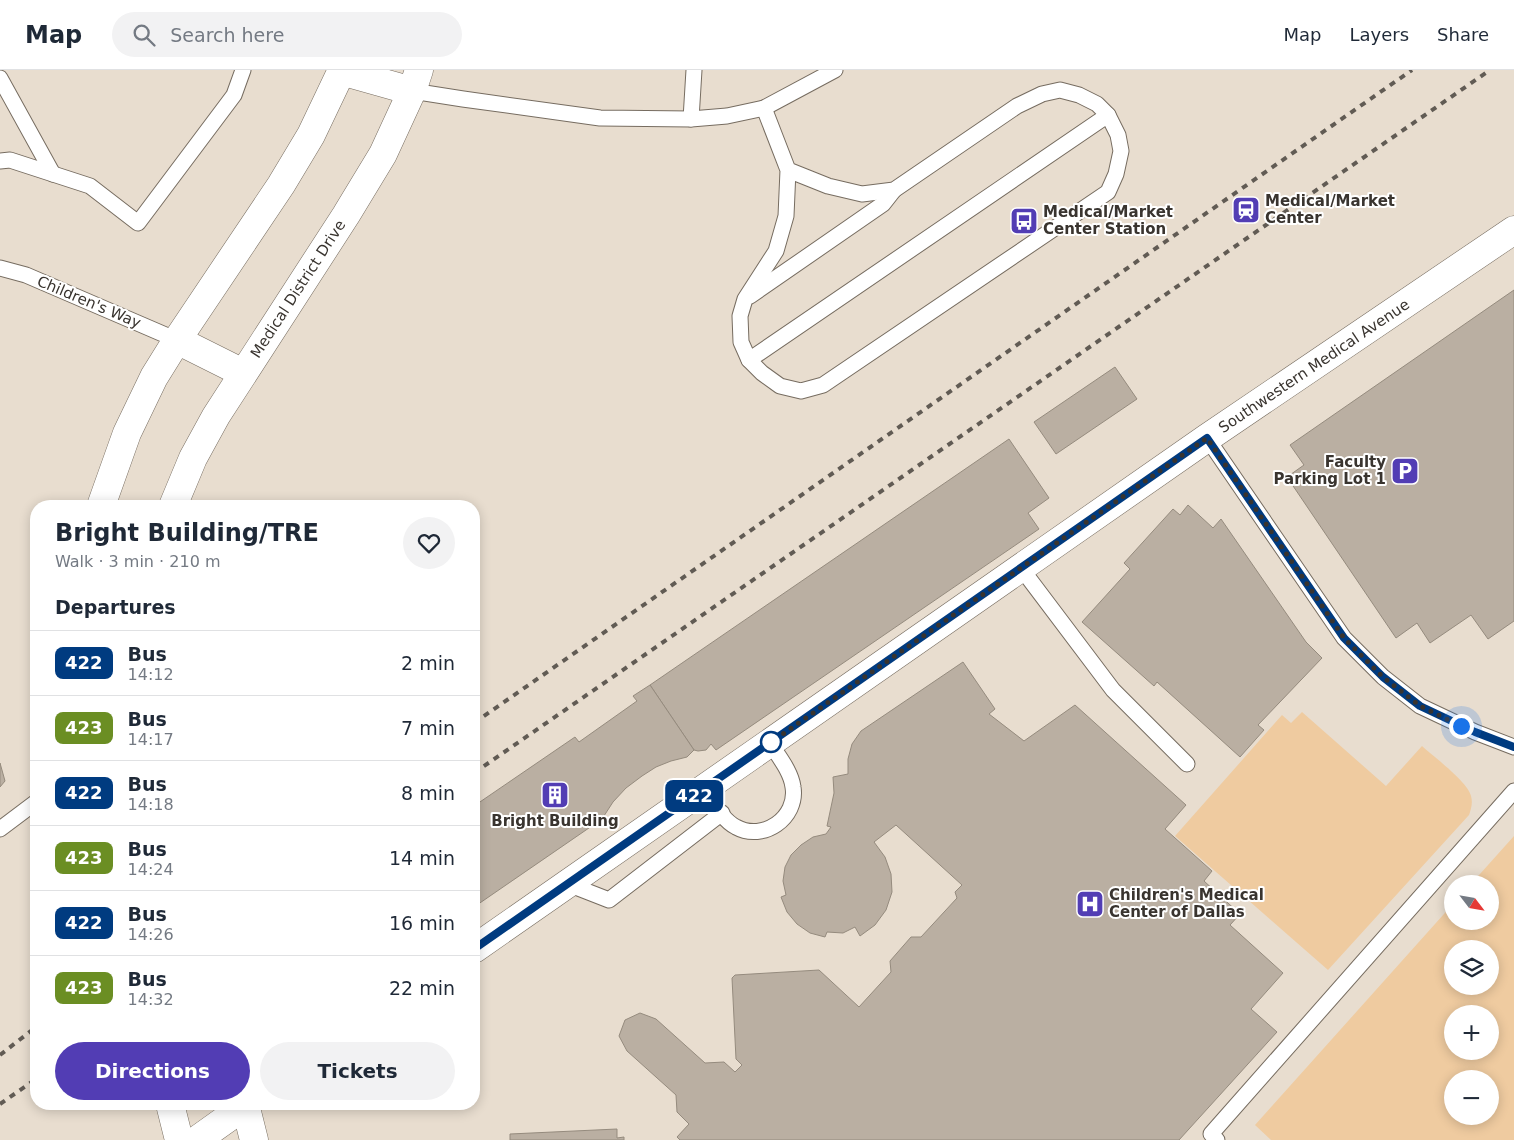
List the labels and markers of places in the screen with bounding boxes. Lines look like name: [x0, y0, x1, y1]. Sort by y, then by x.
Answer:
place label: Medical/Market Center: [1265, 192, 1395, 227]
station icon: Medical/Market Center: [1231, 195, 1261, 225]
place label: Medical/Market Center Station: [1043, 203, 1173, 238]
bus stop icon: Medical/Market Center Station: [1009, 206, 1039, 236]
place label: Faculty Parking Lot 1: [1273, 453, 1386, 488]
parking icon: Faculty Parking Lot 1: [1390, 456, 1420, 486]
unlabelled marker: [760, 731, 782, 753]
building icon: Bright Building: [540, 780, 570, 810]
place label: Bright Building: [491, 812, 619, 830]
place label: Children's Medical Center of Dallas: [1109, 886, 1264, 921]
hospital icon: Children's Medical Center of Dallas: [1075, 889, 1105, 919]

